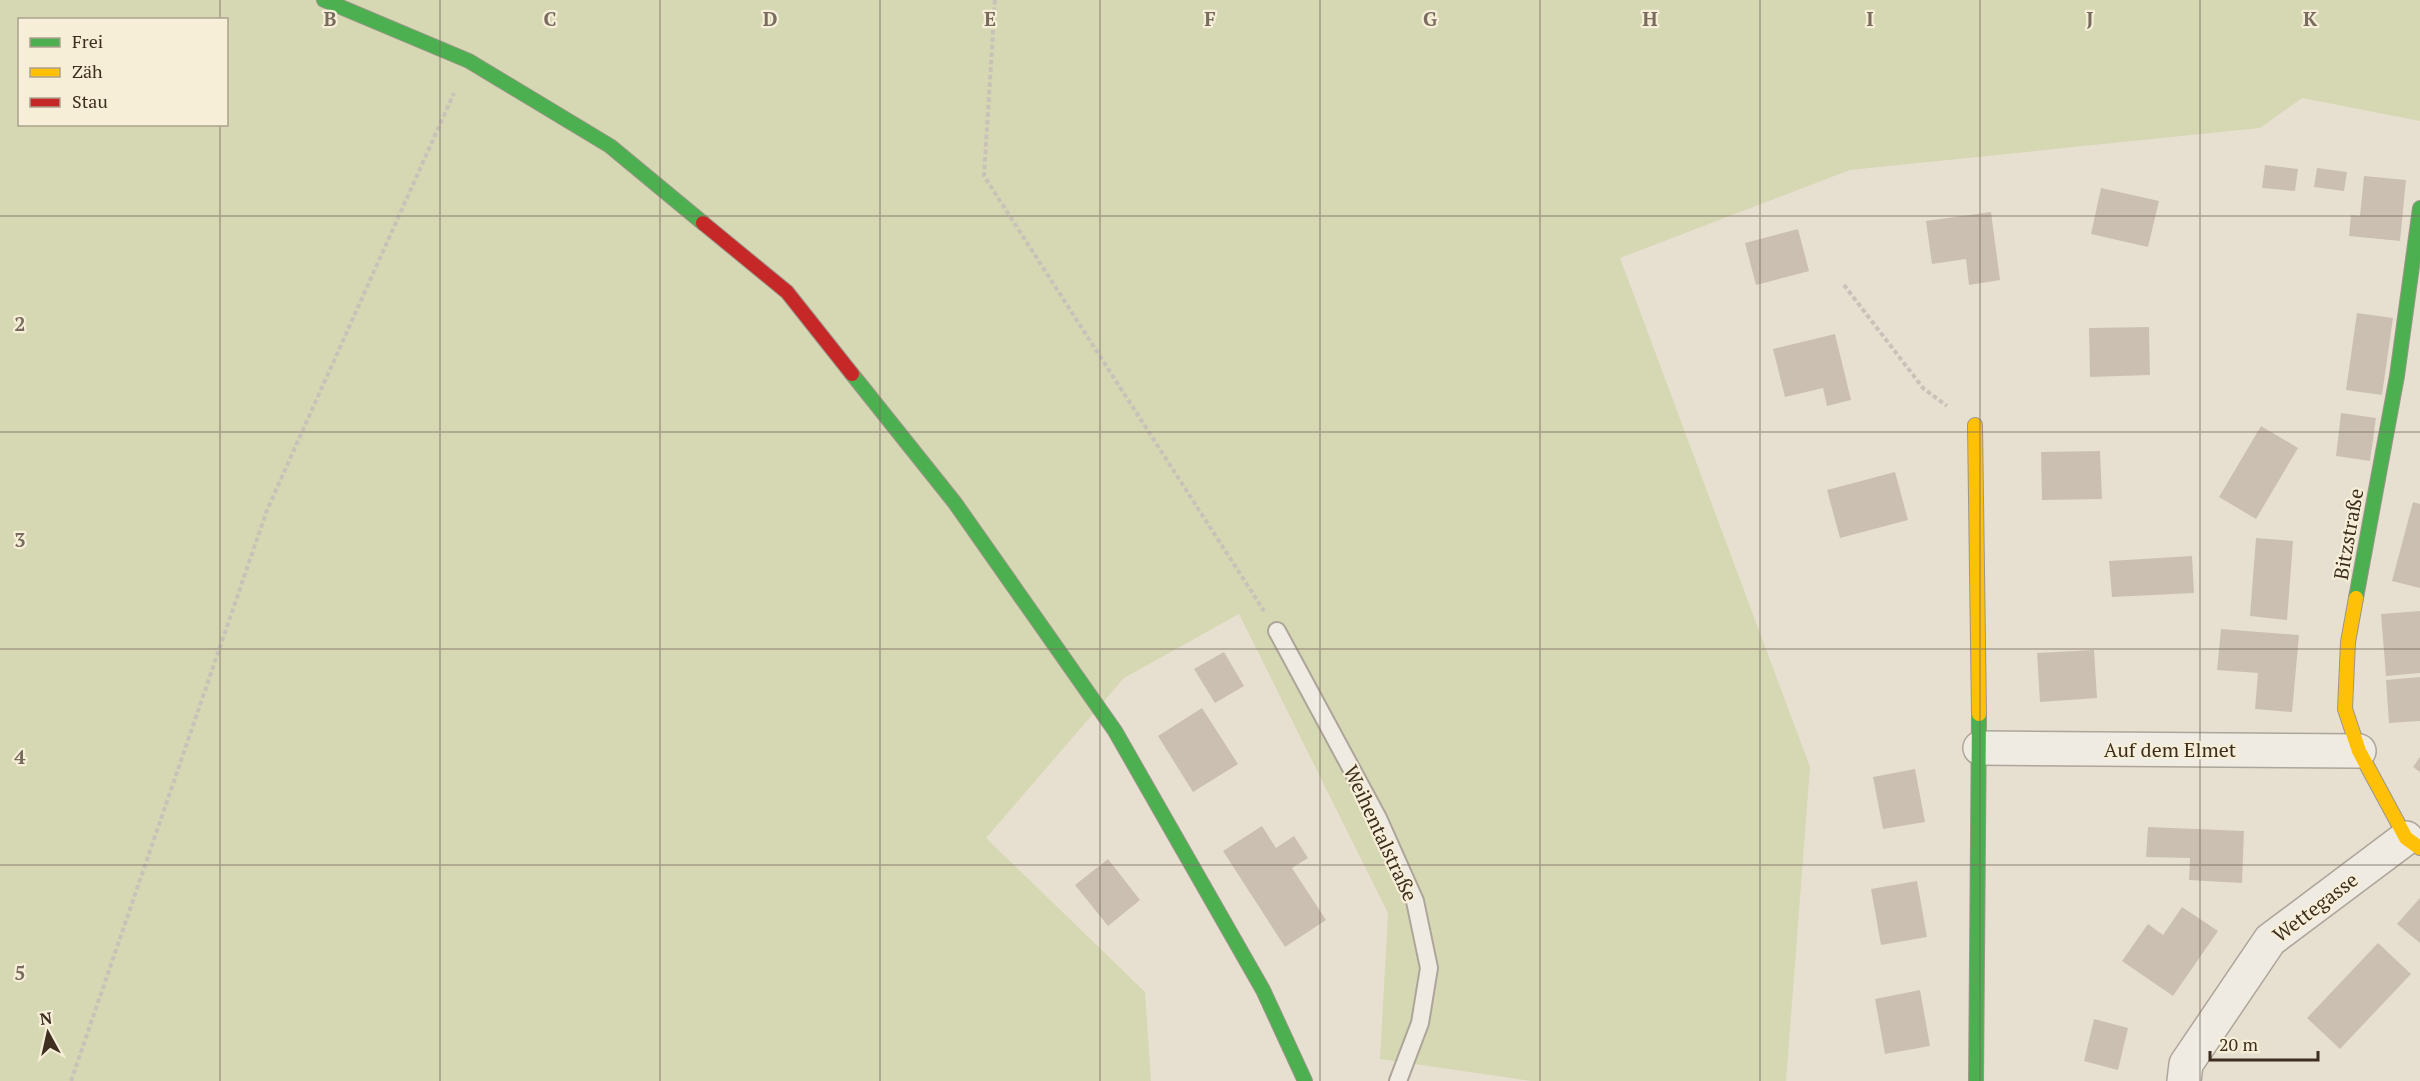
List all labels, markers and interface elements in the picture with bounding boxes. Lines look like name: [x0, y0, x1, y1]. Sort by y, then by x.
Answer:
text: B: [324, 5, 337, 32]
text: C: [543, 5, 557, 32]
text: D: [763, 5, 777, 32]
text: E: [984, 5, 996, 32]
text: F: [1204, 5, 1216, 32]
text: G: [1423, 5, 1437, 32]
text: H: [1642, 5, 1658, 32]
text: I: [1866, 5, 1874, 32]
text: J: [2086, 5, 2094, 32]
text: K: [2303, 5, 2318, 32]
legend: [18, 18, 228, 126]
text: Frei: [72, 29, 103, 53]
text: Zäh: [72, 59, 103, 83]
text: Stau: [72, 89, 108, 113]
text: 2: [14, 310, 26, 337]
street label: Bitzstraße: [2327, 486, 2369, 582]
text: 3: [14, 526, 26, 553]
street label: Auf dem Elmet: [2104, 736, 2237, 763]
text: 4: [14, 743, 26, 770]
street label: Weihentalstraße: [1338, 761, 1424, 905]
street label: Wettegasse: [2267, 866, 2363, 948]
text: 5: [14, 959, 26, 986]
north arrow: [18, 1003, 78, 1063]
text: N: [38, 1006, 53, 1030]
scale bar: [2210, 1024, 2318, 1062]
text: 20 m: [2219, 1032, 2259, 1056]

